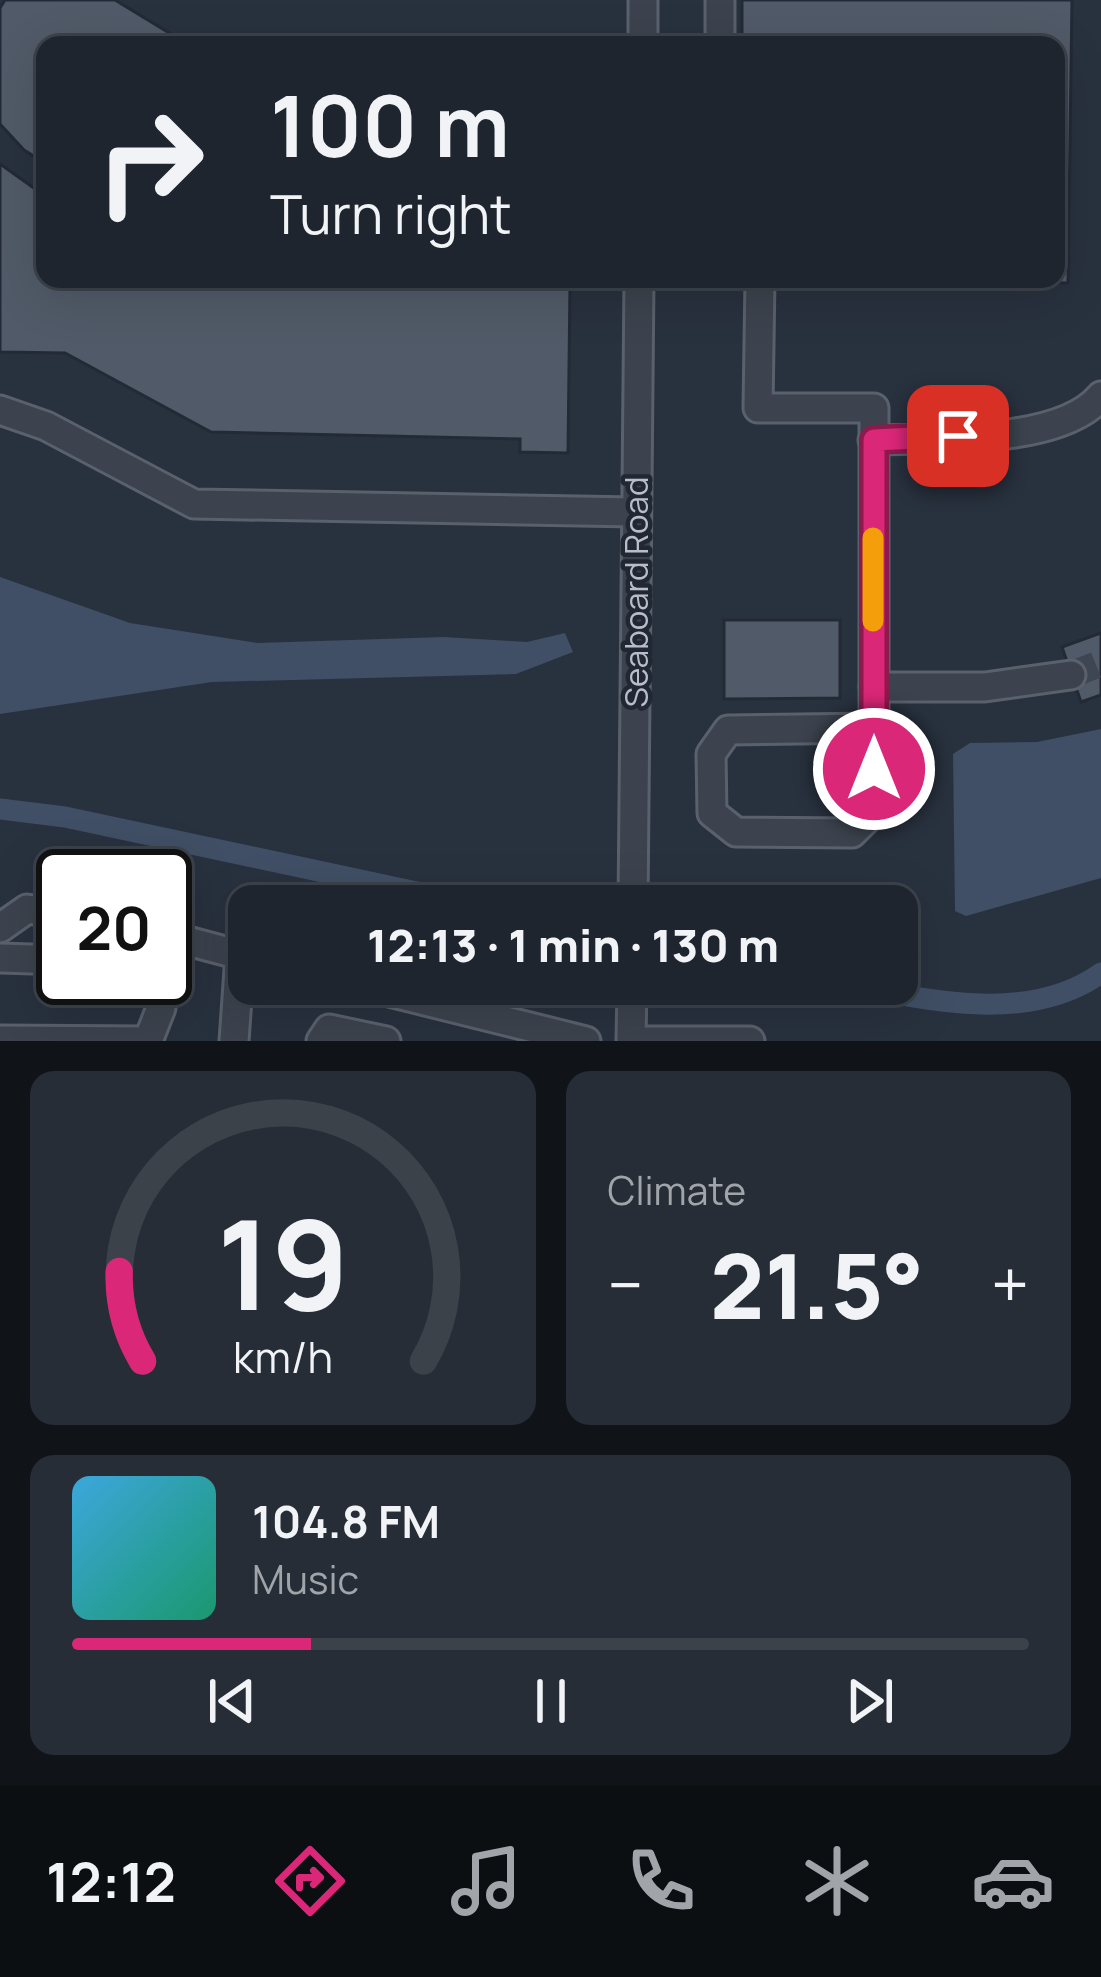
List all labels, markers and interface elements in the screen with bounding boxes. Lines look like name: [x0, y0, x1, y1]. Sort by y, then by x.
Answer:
text: 100 m: [270, 67, 510, 182]
icon: right: [72, 84, 228, 240]
text: Turn right: [270, 176, 512, 250]
pin: [907, 385, 1009, 487]
icon: arrive: [925, 403, 991, 469]
street label: Seaboard Road: [613, 477, 658, 707]
position arrow: [811, 706, 937, 832]
speed limit sign: 20: [36, 849, 192, 1005]
text: 12:13 · 1 min · 130 m: [367, 914, 779, 976]
text: Climate: [608, 1163, 746, 1217]
text: 19: [217, 1177, 349, 1347]
text: 21.5°: [710, 1223, 924, 1346]
text: −: [608, 1239, 643, 1329]
text: +: [991, 1239, 1029, 1329]
text: km/h: [233, 1327, 333, 1386]
text: 104.8 FM: [252, 1490, 440, 1552]
text: Music: [252, 1552, 359, 1606]
icon: previous: [199, 1668, 265, 1734]
icon: pause: [518, 1668, 584, 1734]
icon: next: [837, 1668, 903, 1734]
icon: directions: [268, 1839, 352, 1923]
icon: music: [444, 1839, 528, 1923]
icon: phone: [619, 1839, 703, 1923]
icon: climate: [795, 1839, 879, 1923]
icon: car: [971, 1839, 1055, 1923]
text: 12:12: [46, 1844, 176, 1918]

